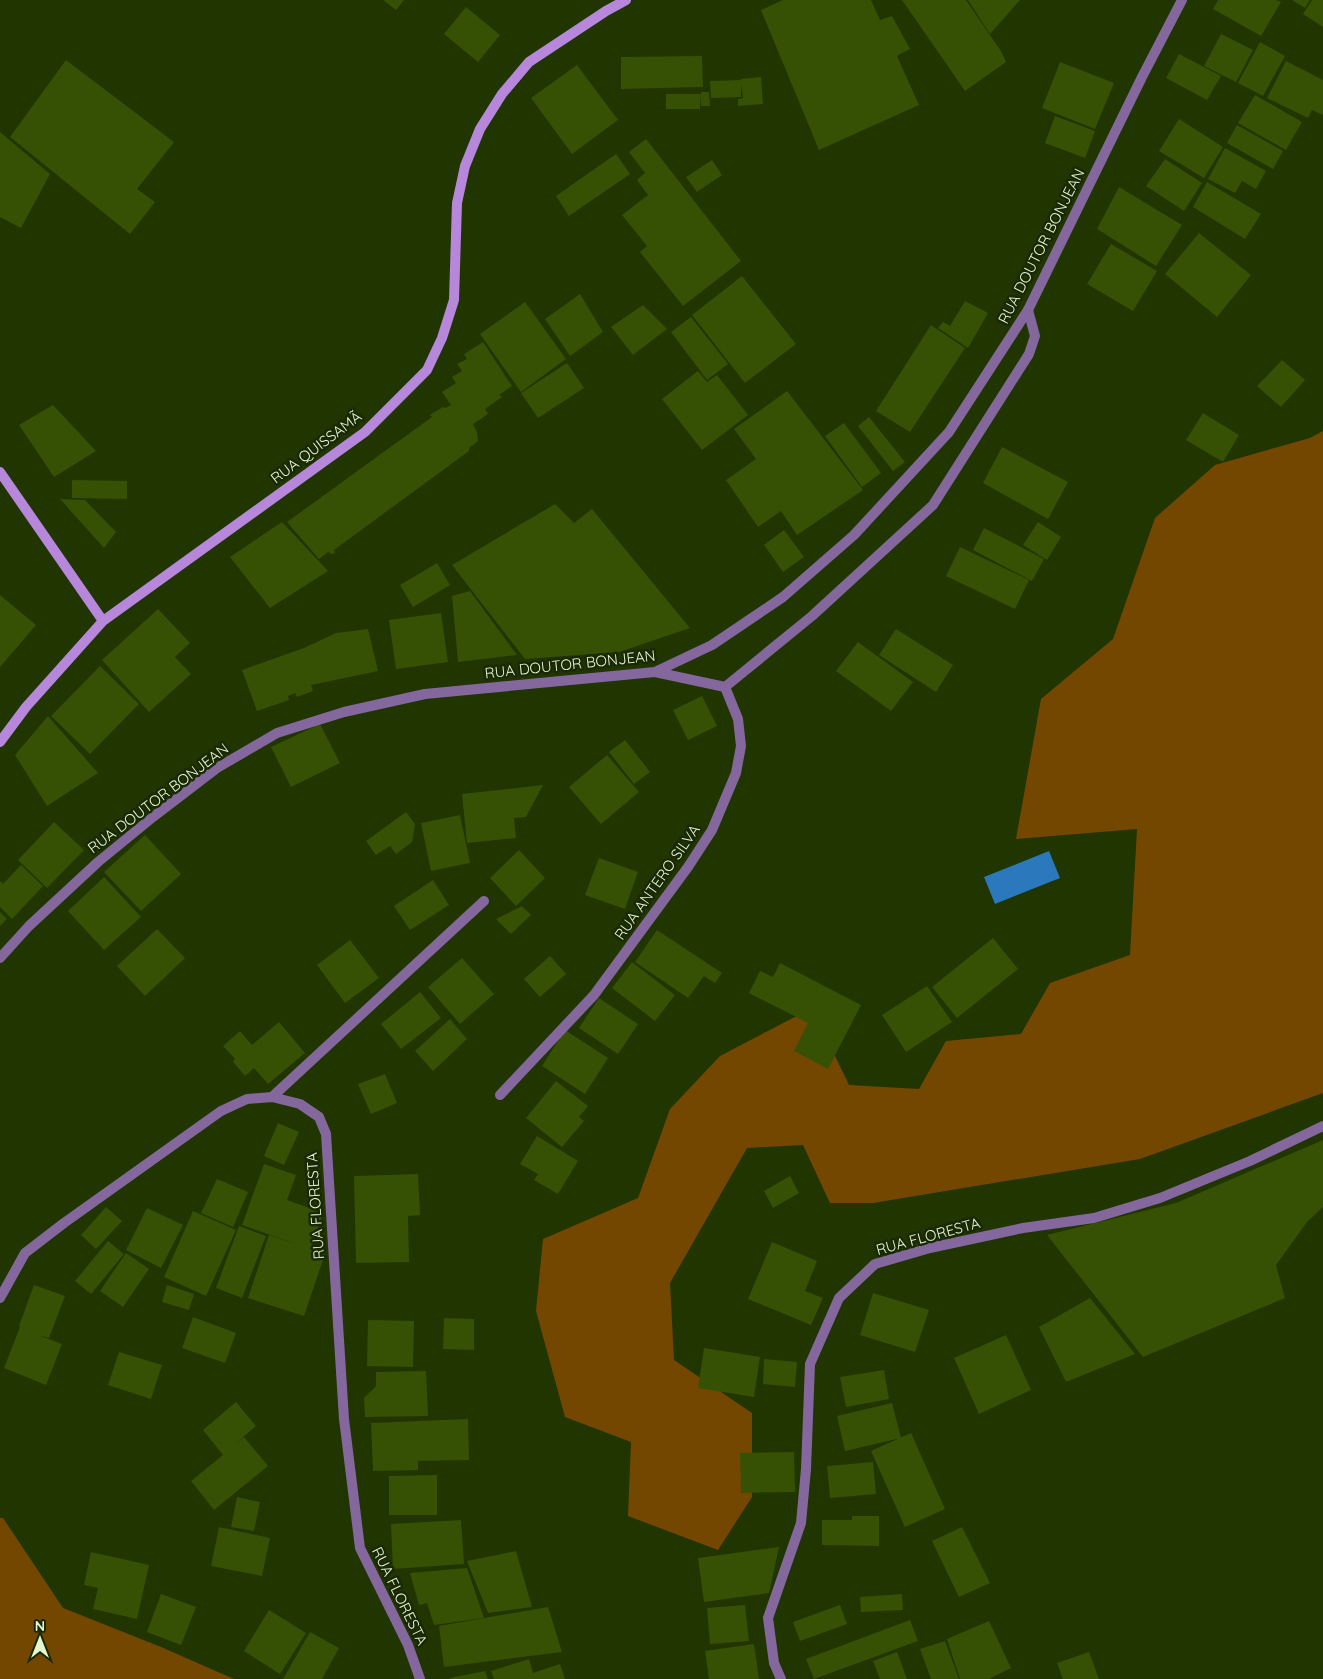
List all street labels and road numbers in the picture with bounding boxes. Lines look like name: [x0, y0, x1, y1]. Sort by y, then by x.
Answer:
street label: RUA DOUTOR BONJEAN: [994, 165, 1088, 327]
street label: RUA QUISSAMÃ: [267, 406, 365, 487]
street label: RUA DOUTOR BONJEAN: [484, 646, 656, 682]
street label: RUA DOUTOR BONJEAN: [84, 739, 232, 857]
street label: RUA ANTERO SILVA: [610, 820, 704, 943]
street label: RUA FLORESTA: [302, 1152, 328, 1260]
street label: RUA FLORESTA: [874, 1213, 982, 1259]
street label: RUA FLORESTA: [368, 1544, 432, 1649]

